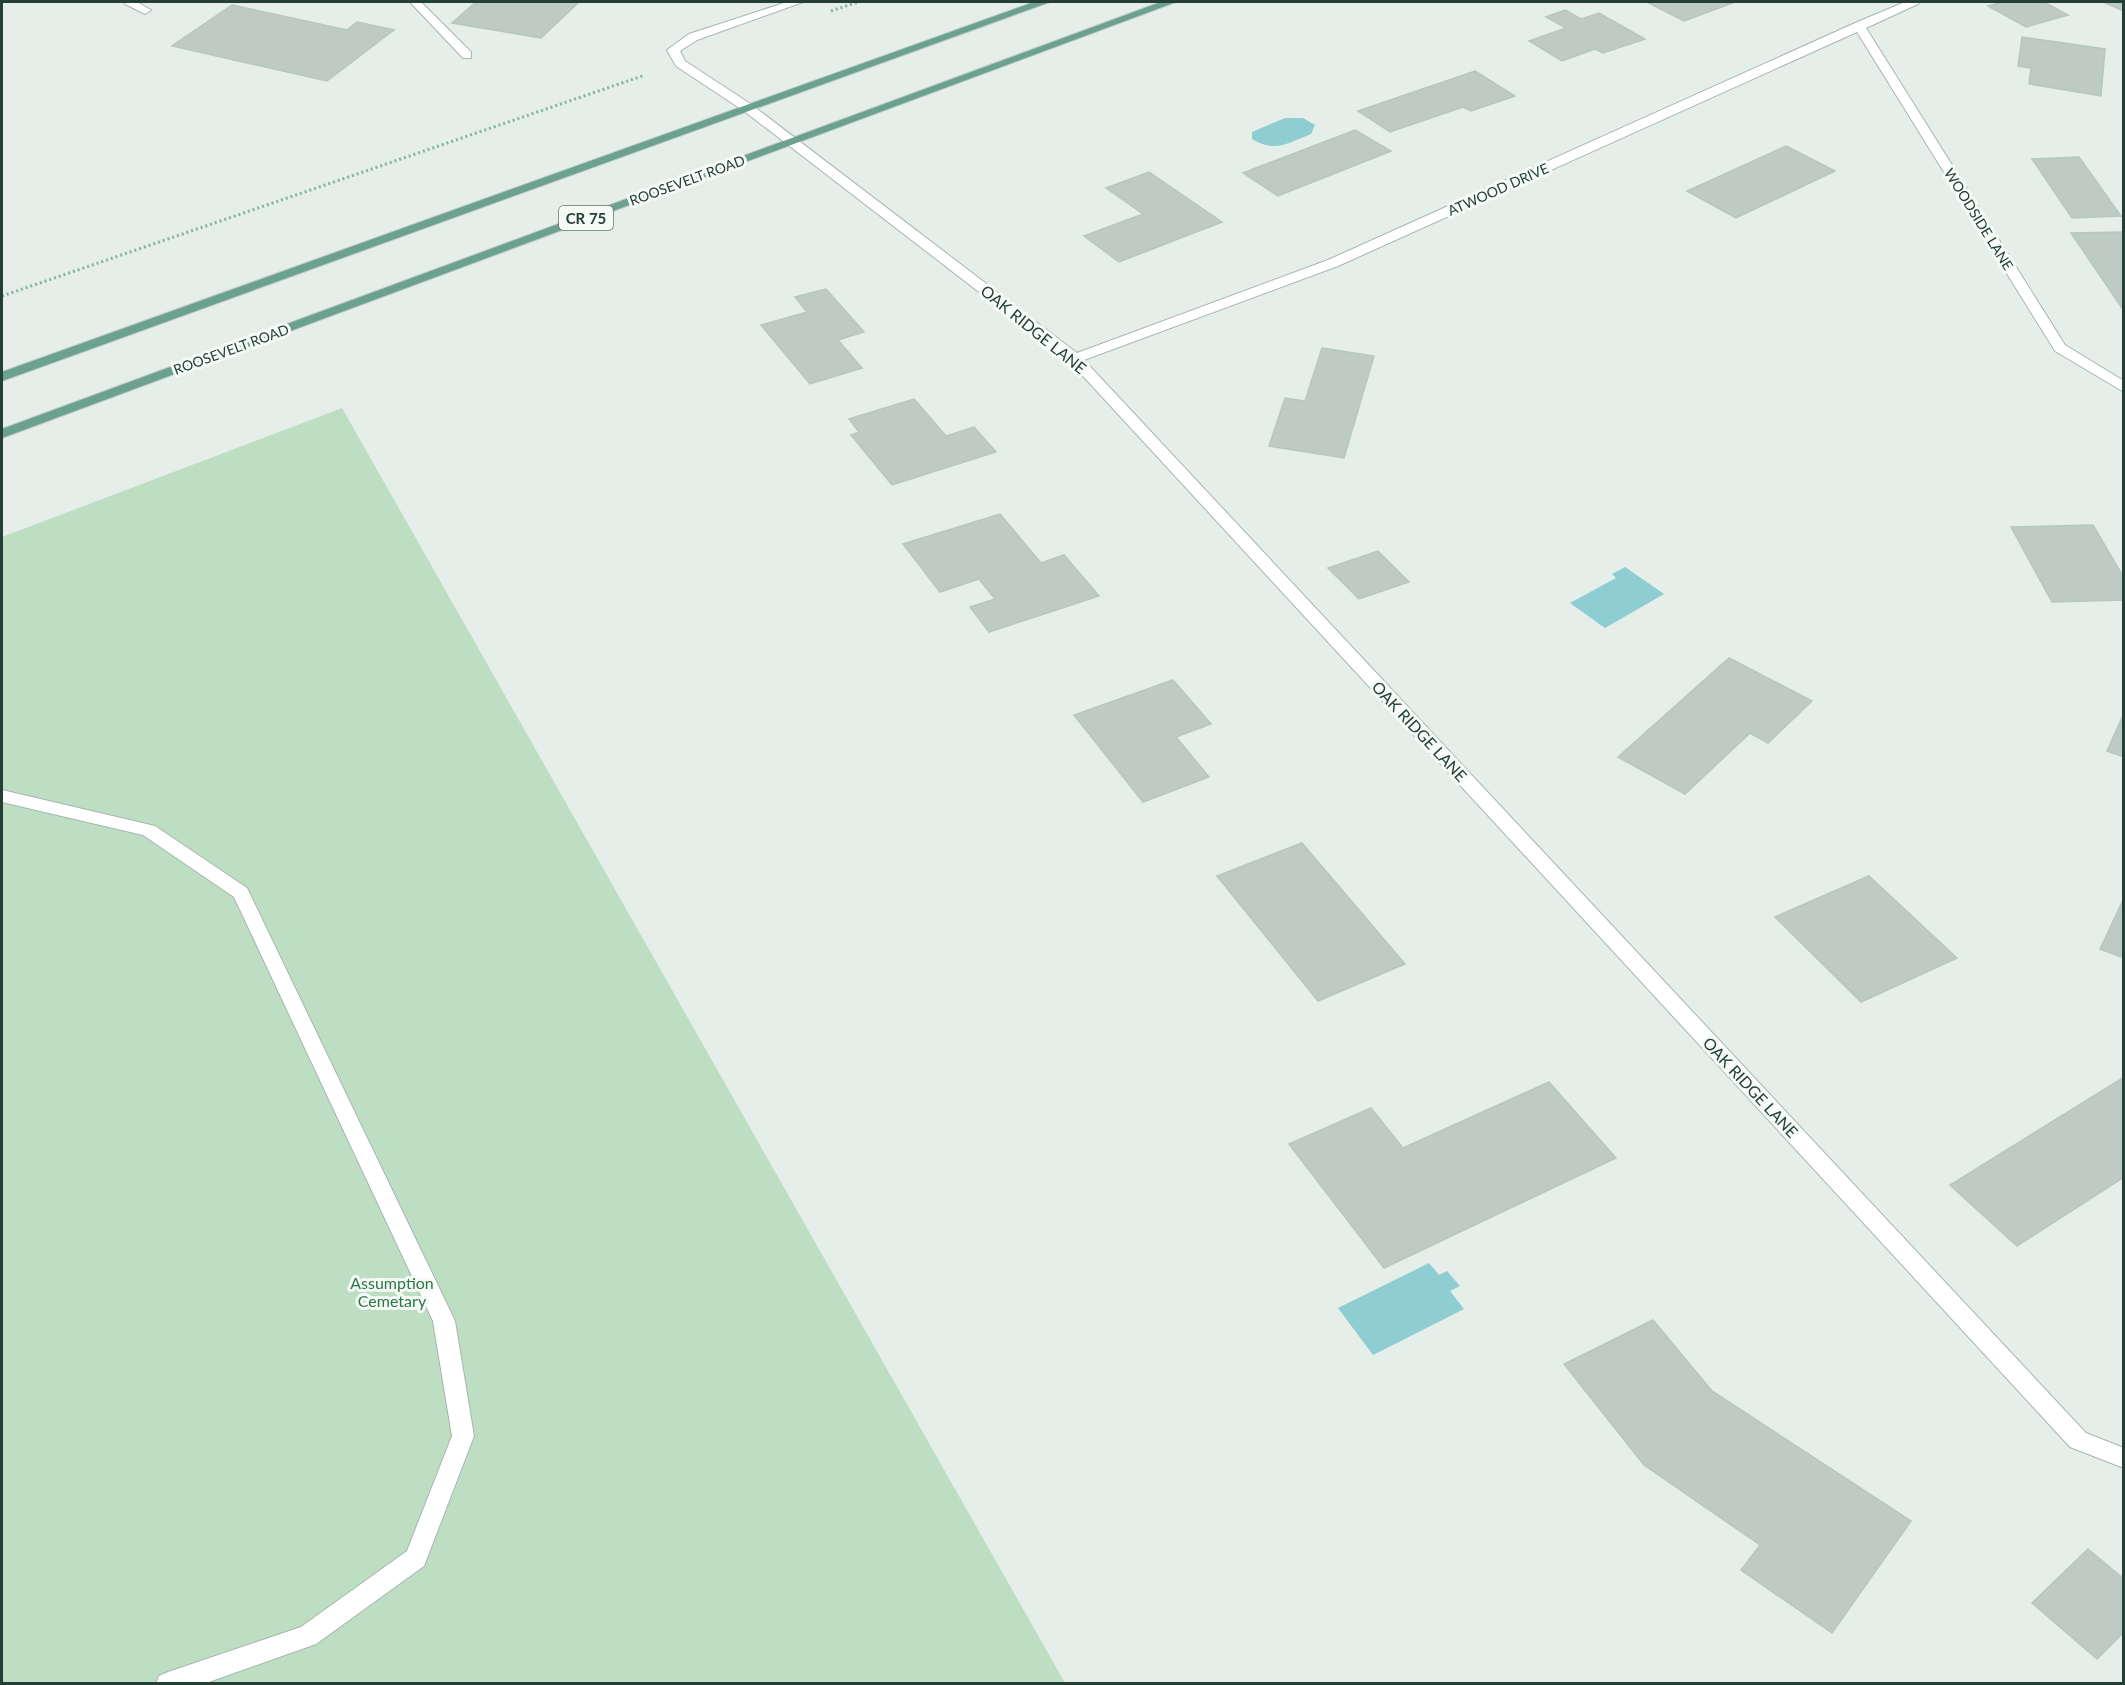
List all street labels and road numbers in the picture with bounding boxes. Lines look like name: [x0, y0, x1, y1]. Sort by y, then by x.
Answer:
street label: ROOSEVELT ROAD: [627, 151, 747, 209]
street label: ATWOOD DRIVE: [1445, 159, 1551, 219]
street label: WOODSIDE LANE: [1941, 165, 2017, 273]
road number: CR 75: [559, 206, 613, 230]
street label: OAK RIDGE LANE: [977, 281, 1091, 377]
street label: ROOSEVELT ROAD: [171, 320, 291, 378]
street label: OAK RIDGE LANE: [1369, 677, 1471, 785]
street label: OAK RIDGE LANE: [1700, 1033, 1802, 1141]

